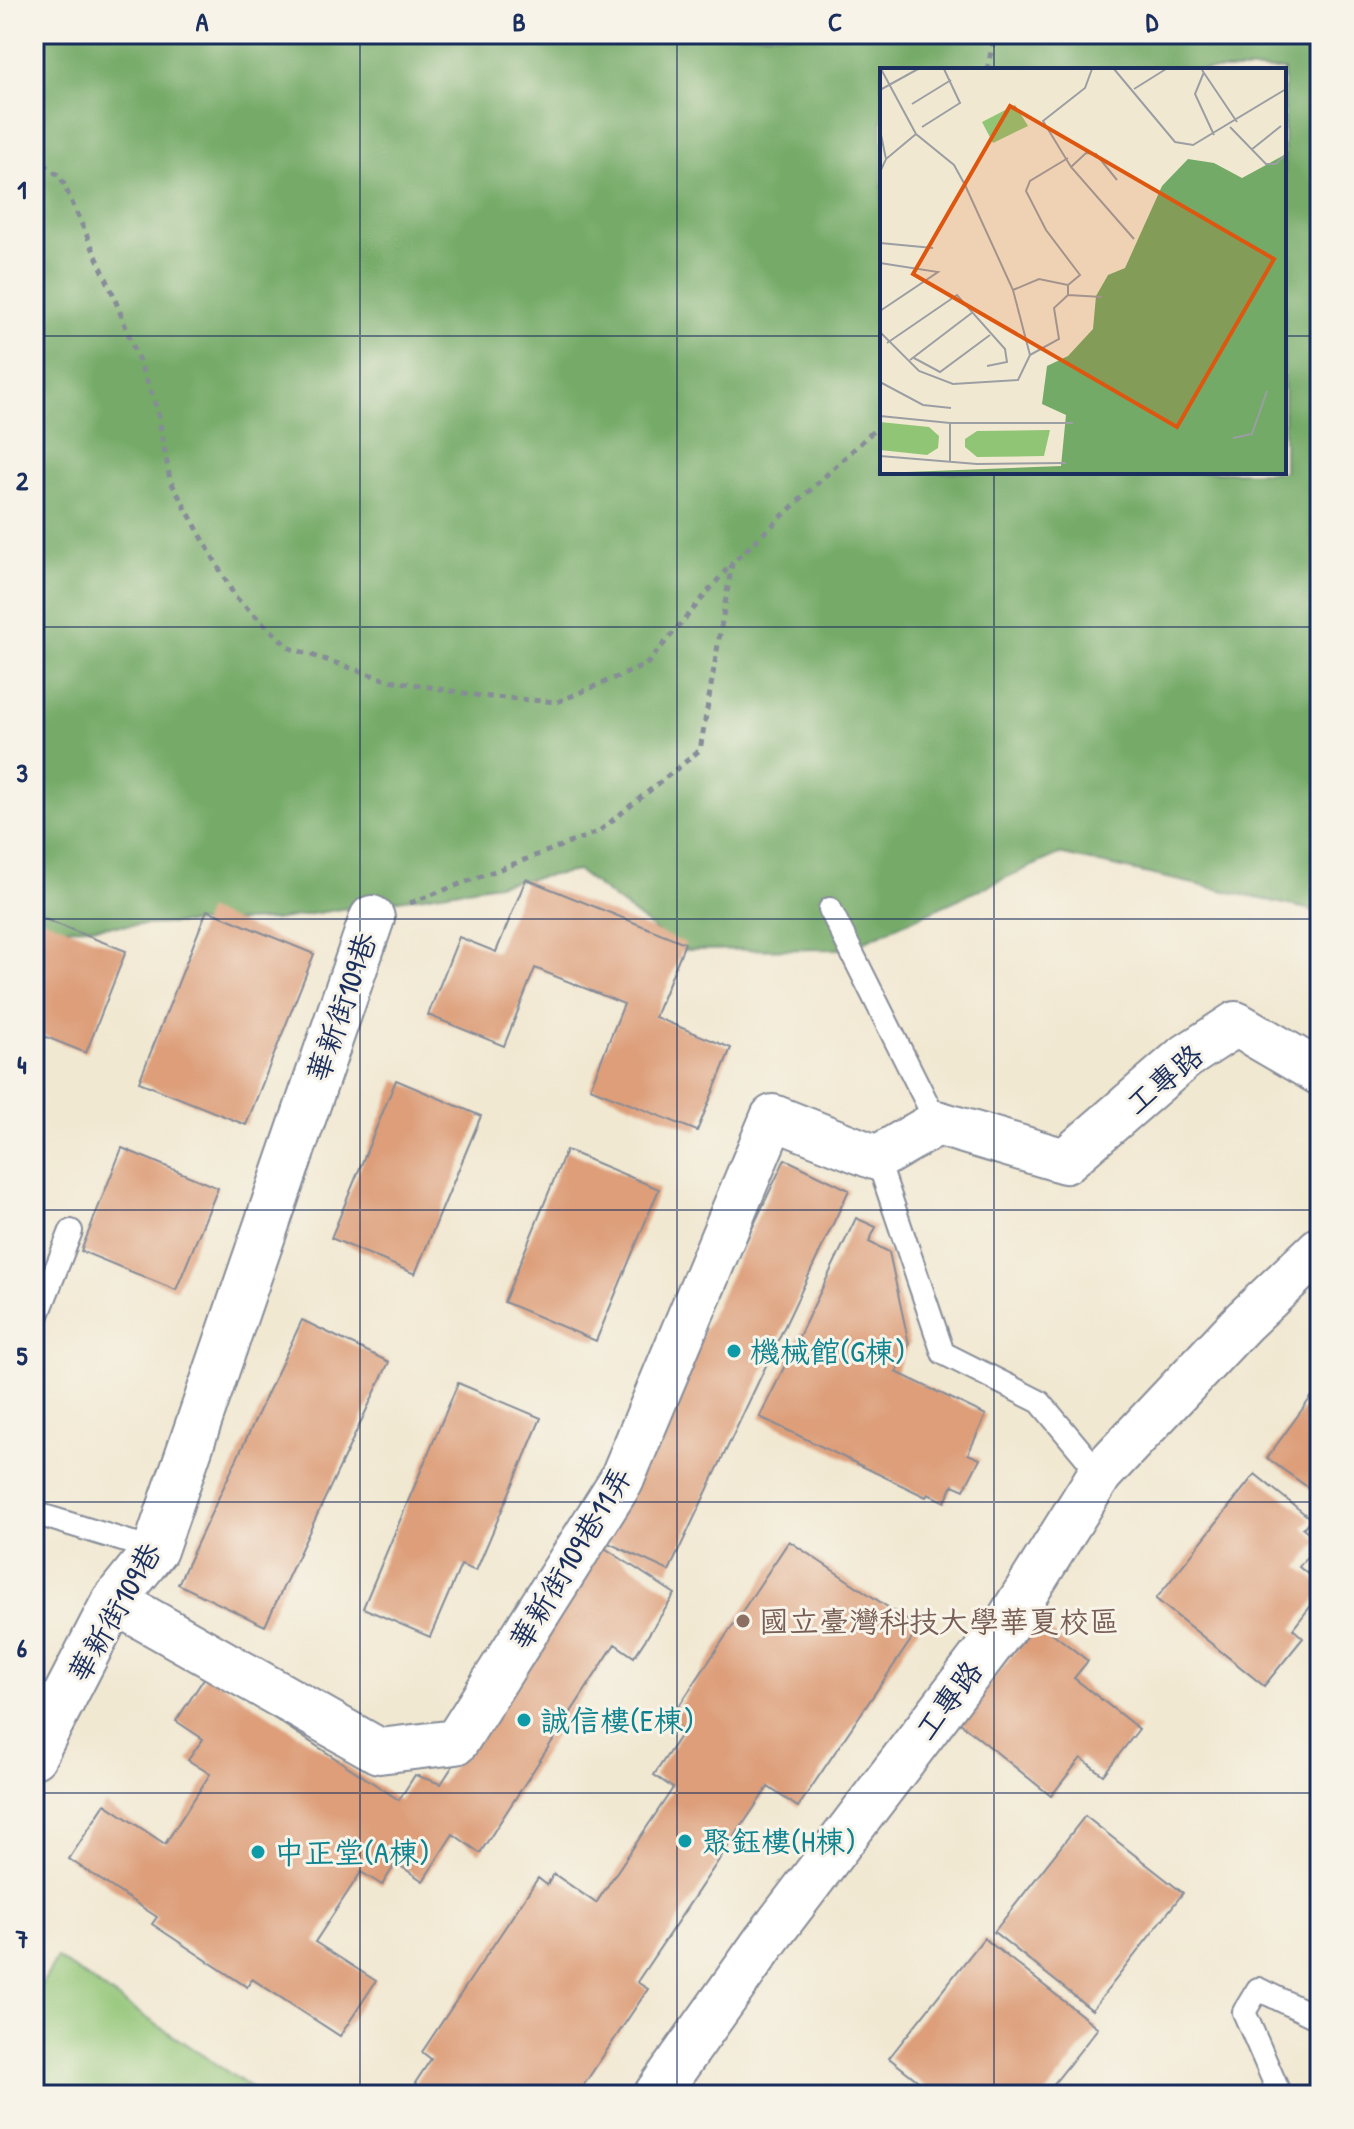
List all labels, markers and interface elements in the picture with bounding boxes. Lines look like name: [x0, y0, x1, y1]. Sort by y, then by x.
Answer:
text: A: [196, 4, 209, 39]
text: B: [512, 4, 526, 39]
text: C: [828, 4, 842, 39]
text: D: [1146, 4, 1159, 39]
inset map: [880, 68, 1286, 474]
text: 1: [17, 172, 27, 207]
text: 2: [16, 463, 29, 498]
text: 3: [16, 755, 28, 790]
street label: 華新街109巷: [297, 927, 385, 1087]
street label: 工專路: [1117, 1035, 1211, 1123]
text: 4: [17, 1047, 27, 1082]
place label: 機械館(G棟): [750, 1331, 905, 1371]
text: 5: [17, 1338, 28, 1373]
marker: 機械館(G棟): [725, 1342, 743, 1360]
street label: 華新街109巷11弄: [500, 1459, 640, 1657]
street label: 華新街109巷: [58, 1535, 170, 1689]
place label: 國立臺灣科技大學華夏校區: [759, 1601, 1119, 1641]
marker: 國立臺灣科技大學華夏校區: [734, 1612, 752, 1630]
text: 6: [17, 1630, 28, 1665]
street label: 工專路: [905, 1652, 991, 1748]
place label: 誠信樓(E棟): [540, 1700, 694, 1740]
marker: 誠信樓(E棟): [515, 1711, 533, 1729]
place label: 聚鈺樓(H棟): [701, 1821, 856, 1861]
place label: 中正堂(A棟): [274, 1832, 430, 1872]
marker: 聚鈺樓(H棟): [676, 1832, 694, 1850]
marker: 中正堂(A棟): [249, 1843, 267, 1861]
text: 7: [15, 1921, 29, 1956]

